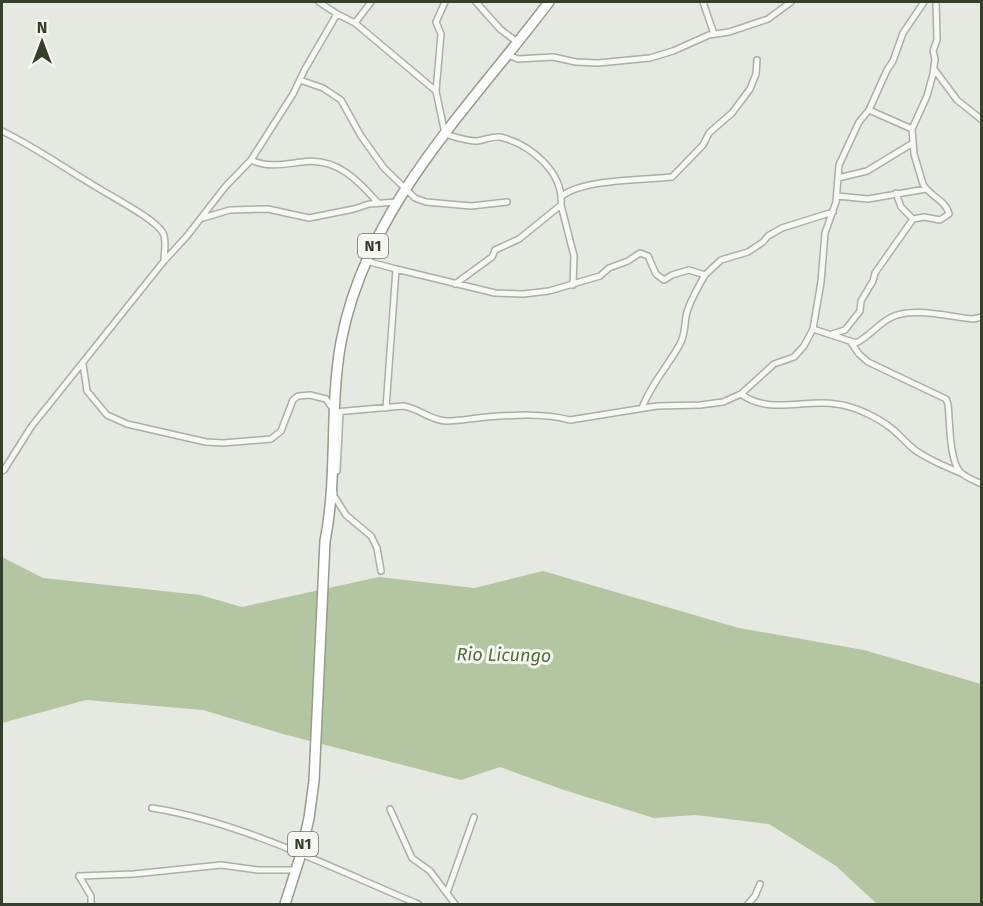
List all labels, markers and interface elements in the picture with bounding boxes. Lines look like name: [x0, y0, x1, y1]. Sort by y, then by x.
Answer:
north arrow: [12, 12, 72, 72]
text: N: [37, 18, 47, 37]
road number: N1: [358, 234, 388, 258]
water label: Rio Licungo: [456, 643, 552, 667]
road number: N1: [288, 832, 318, 856]

